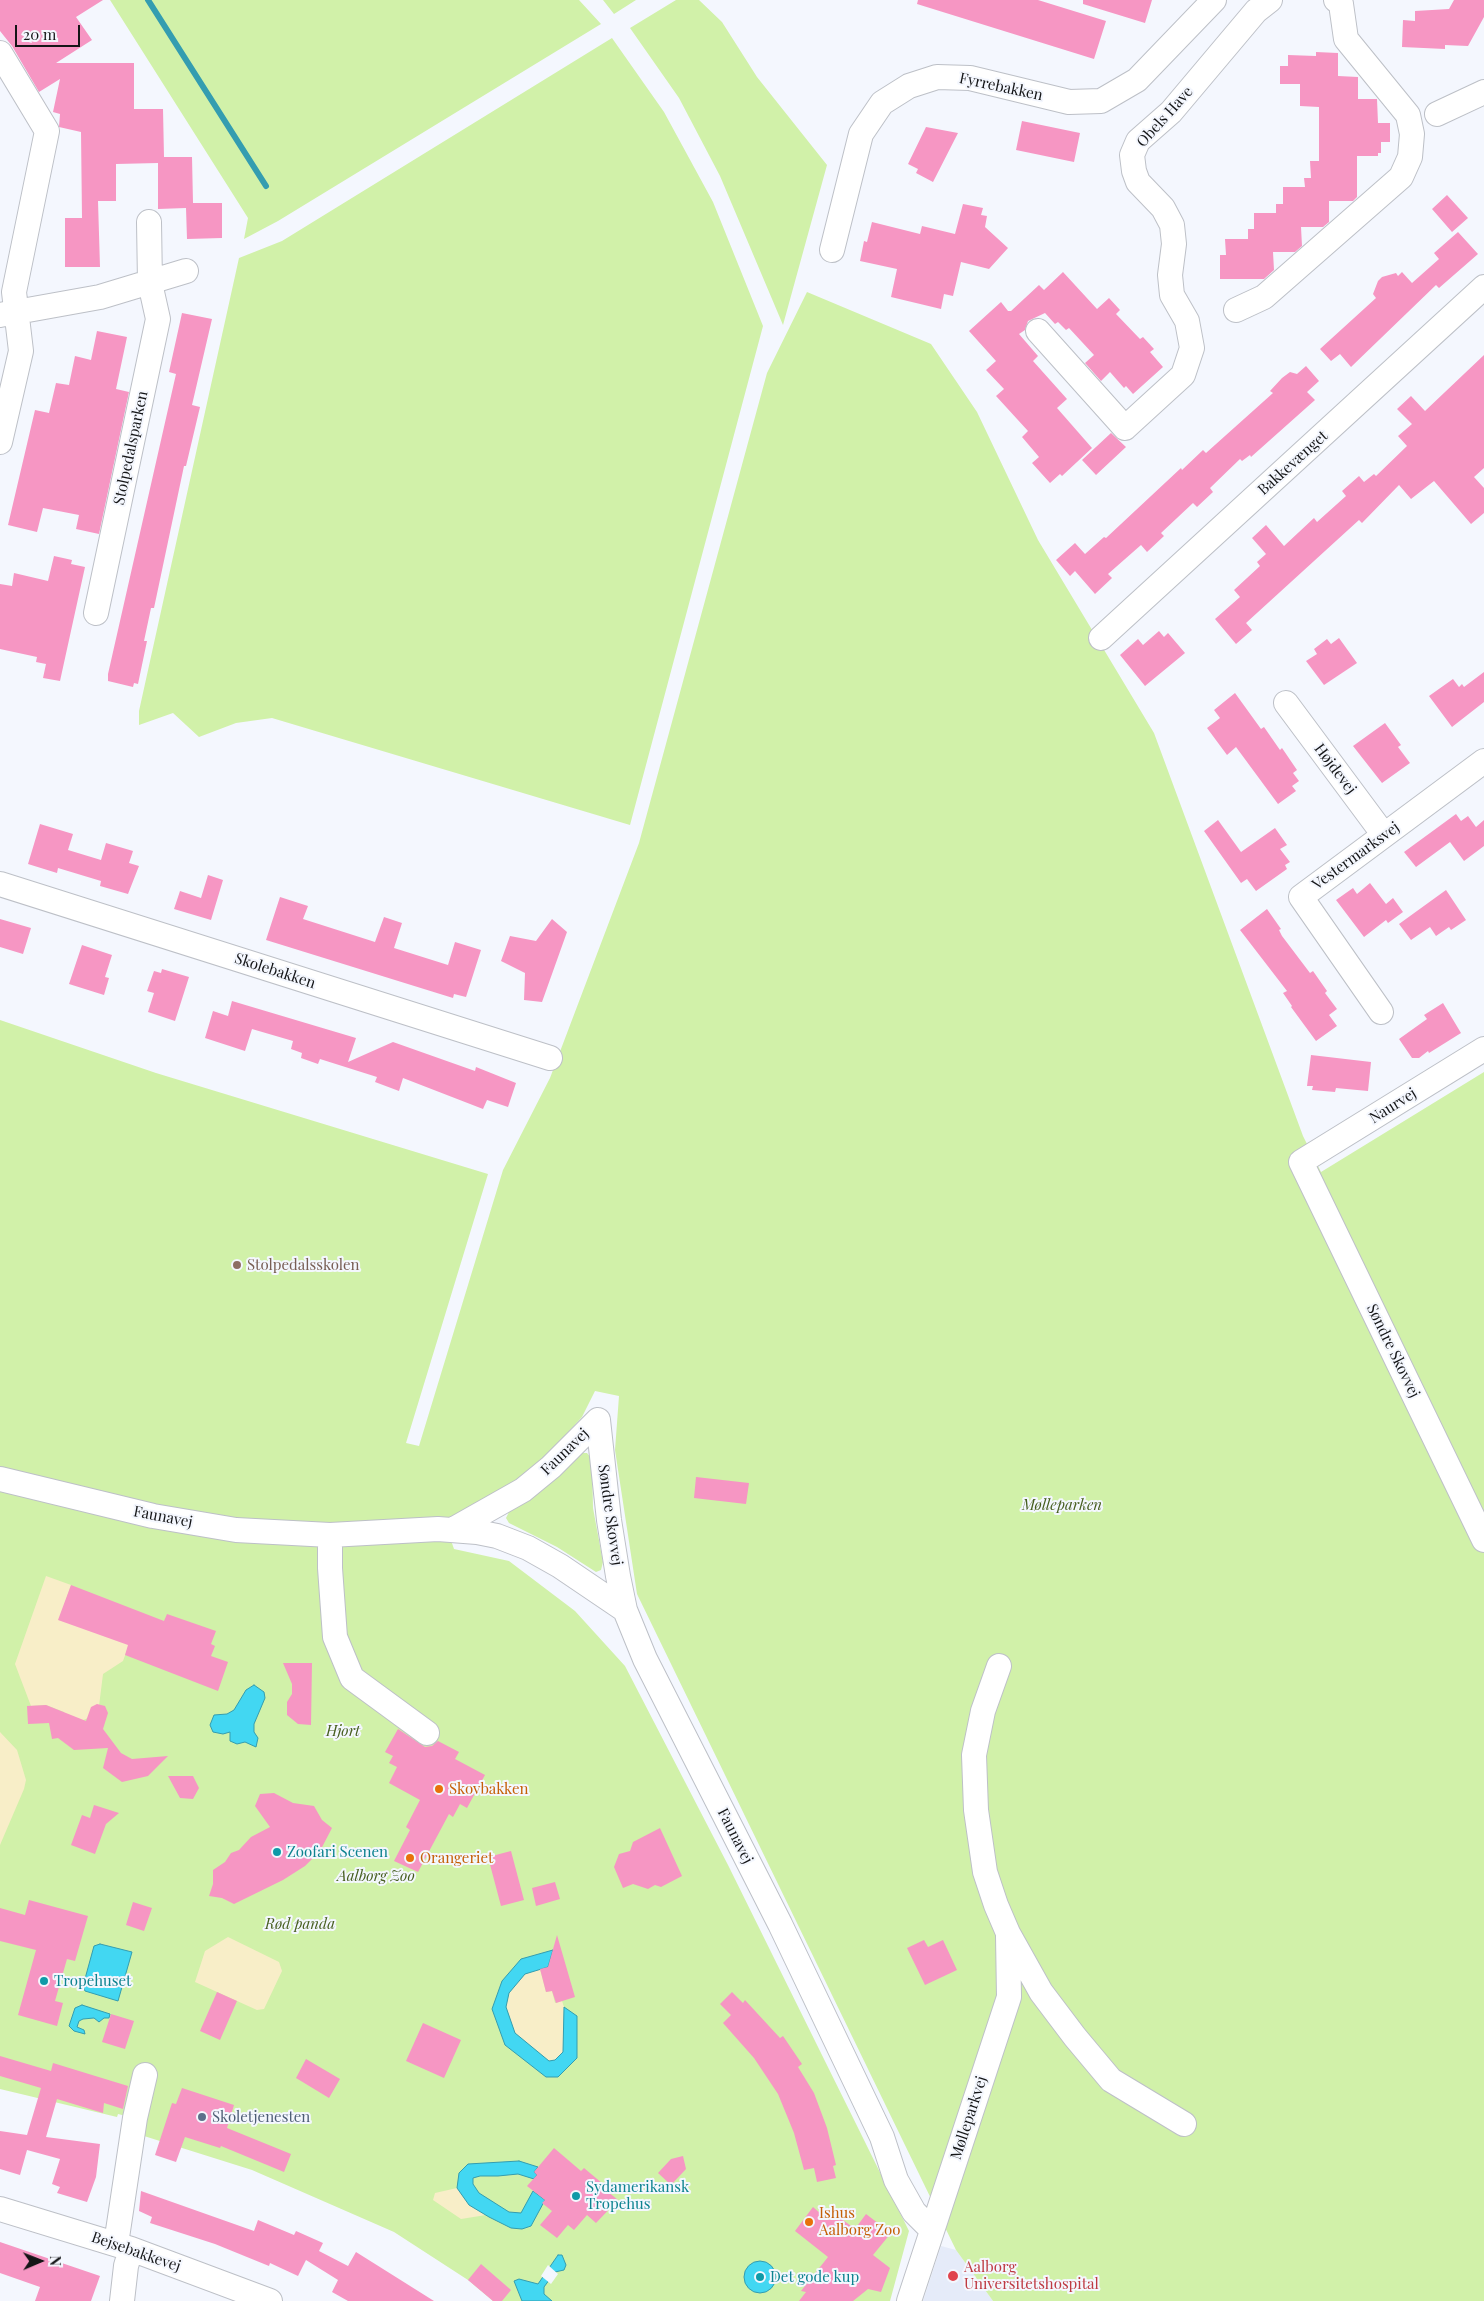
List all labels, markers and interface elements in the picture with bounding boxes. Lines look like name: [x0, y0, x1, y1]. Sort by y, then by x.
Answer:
scale bar: [18, 15, 82, 47]
text: 20 m: [23, 24, 56, 44]
street label: Fyrrebakken: [958, 69, 1044, 105]
street label: Obels Have: [1133, 83, 1197, 151]
street label: Stolpedalsparken: [110, 389, 152, 507]
street label: Bakkevænget: [1254, 427, 1332, 499]
street label: Højdevej: [1310, 740, 1360, 798]
street label: Vestermarksvej: [1309, 818, 1403, 894]
street label: Skolebakken: [232, 949, 318, 993]
street label: Naurvej: [1366, 1085, 1420, 1127]
place label: Stolpedalsskolen: [247, 1256, 360, 1274]
marker: Stolpedalsskolen: [231, 1259, 243, 1271]
street label: Søndre Skovvej: [1363, 1301, 1423, 1401]
street label: Faunavej: [537, 1425, 593, 1479]
street label: Søndre Skovvej: [594, 1463, 626, 1567]
park label: Mølleparken: [1022, 1496, 1102, 1514]
street label: Faunavej: [132, 1502, 194, 1532]
park label: Hjort: [326, 1722, 360, 1740]
place label: Skovbakken: [449, 1780, 528, 1798]
marker: Skovbakken: [433, 1783, 445, 1795]
street label: Faunavej: [713, 1805, 757, 1867]
place label: Zoofari Scenen: [287, 1843, 388, 1861]
marker: Zoofari Scenen: [271, 1846, 283, 1858]
place label: Orangeriet: [420, 1849, 493, 1867]
marker: Orangeriet: [404, 1852, 416, 1864]
park label: Aalborg Zoo: [337, 1867, 415, 1885]
park label: Rød panda: [265, 1915, 335, 1933]
place label: Tropehuset: [54, 1972, 131, 1990]
marker: Tropehuset: [38, 1975, 50, 1987]
street label: Mølleparkvej: [947, 2074, 991, 2162]
place label: Skoletjenesten: [212, 2108, 310, 2126]
marker: Skoletjenesten: [196, 2111, 208, 2123]
place label: Sydamerikansk Tropehus: [586, 2178, 689, 2213]
marker: Sydamerikansk Tropehus: [570, 2190, 582, 2202]
place label: Ishus Aalborg Zoo: [819, 2204, 900, 2239]
marker: Ishus Aalborg Zoo: [803, 2216, 815, 2228]
street label: Bejsebakkevej: [89, 2228, 183, 2276]
north arrow: [15, 2236, 65, 2286]
text: N: [46, 2256, 65, 2266]
place label: Aalborg Universitetshospital: [964, 2258, 1099, 2293]
place label: Det gode kup: [770, 2268, 859, 2286]
marker: Aalborg Universitetshospital: [946, 2269, 960, 2283]
marker: Det gode kup: [754, 2271, 766, 2283]

